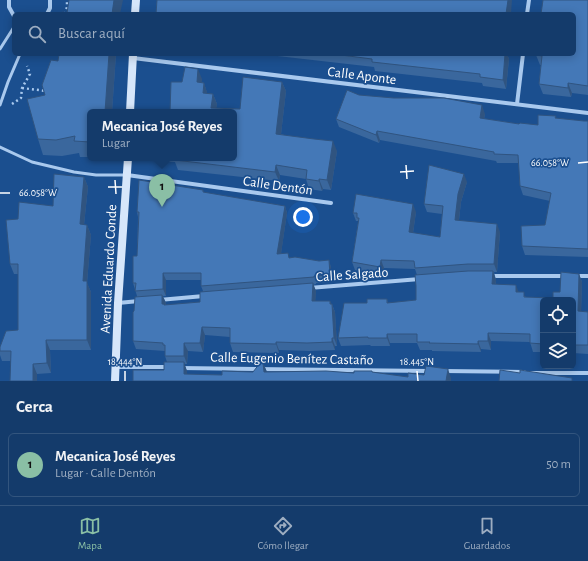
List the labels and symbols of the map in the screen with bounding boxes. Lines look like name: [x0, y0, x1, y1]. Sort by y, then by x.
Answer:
street label: Calle Aponte: [327, 65, 397, 87]
text: 66.058°W: [531, 158, 569, 168]
pin: 1: [149, 174, 175, 207]
street label: Calle Dentón: [242, 174, 314, 198]
text: 66.058°W: [19, 188, 57, 198]
street label: Avenida Eduardo Conde: [99, 204, 119, 334]
your location: [293, 207, 313, 227]
street label: Calle Salgado: [315, 265, 389, 285]
street label: Calle Eugenio Benítez Castaño: [210, 351, 374, 367]
text: 18.444°N: [108, 357, 142, 367]
text: 18.445°N: [400, 357, 434, 367]

